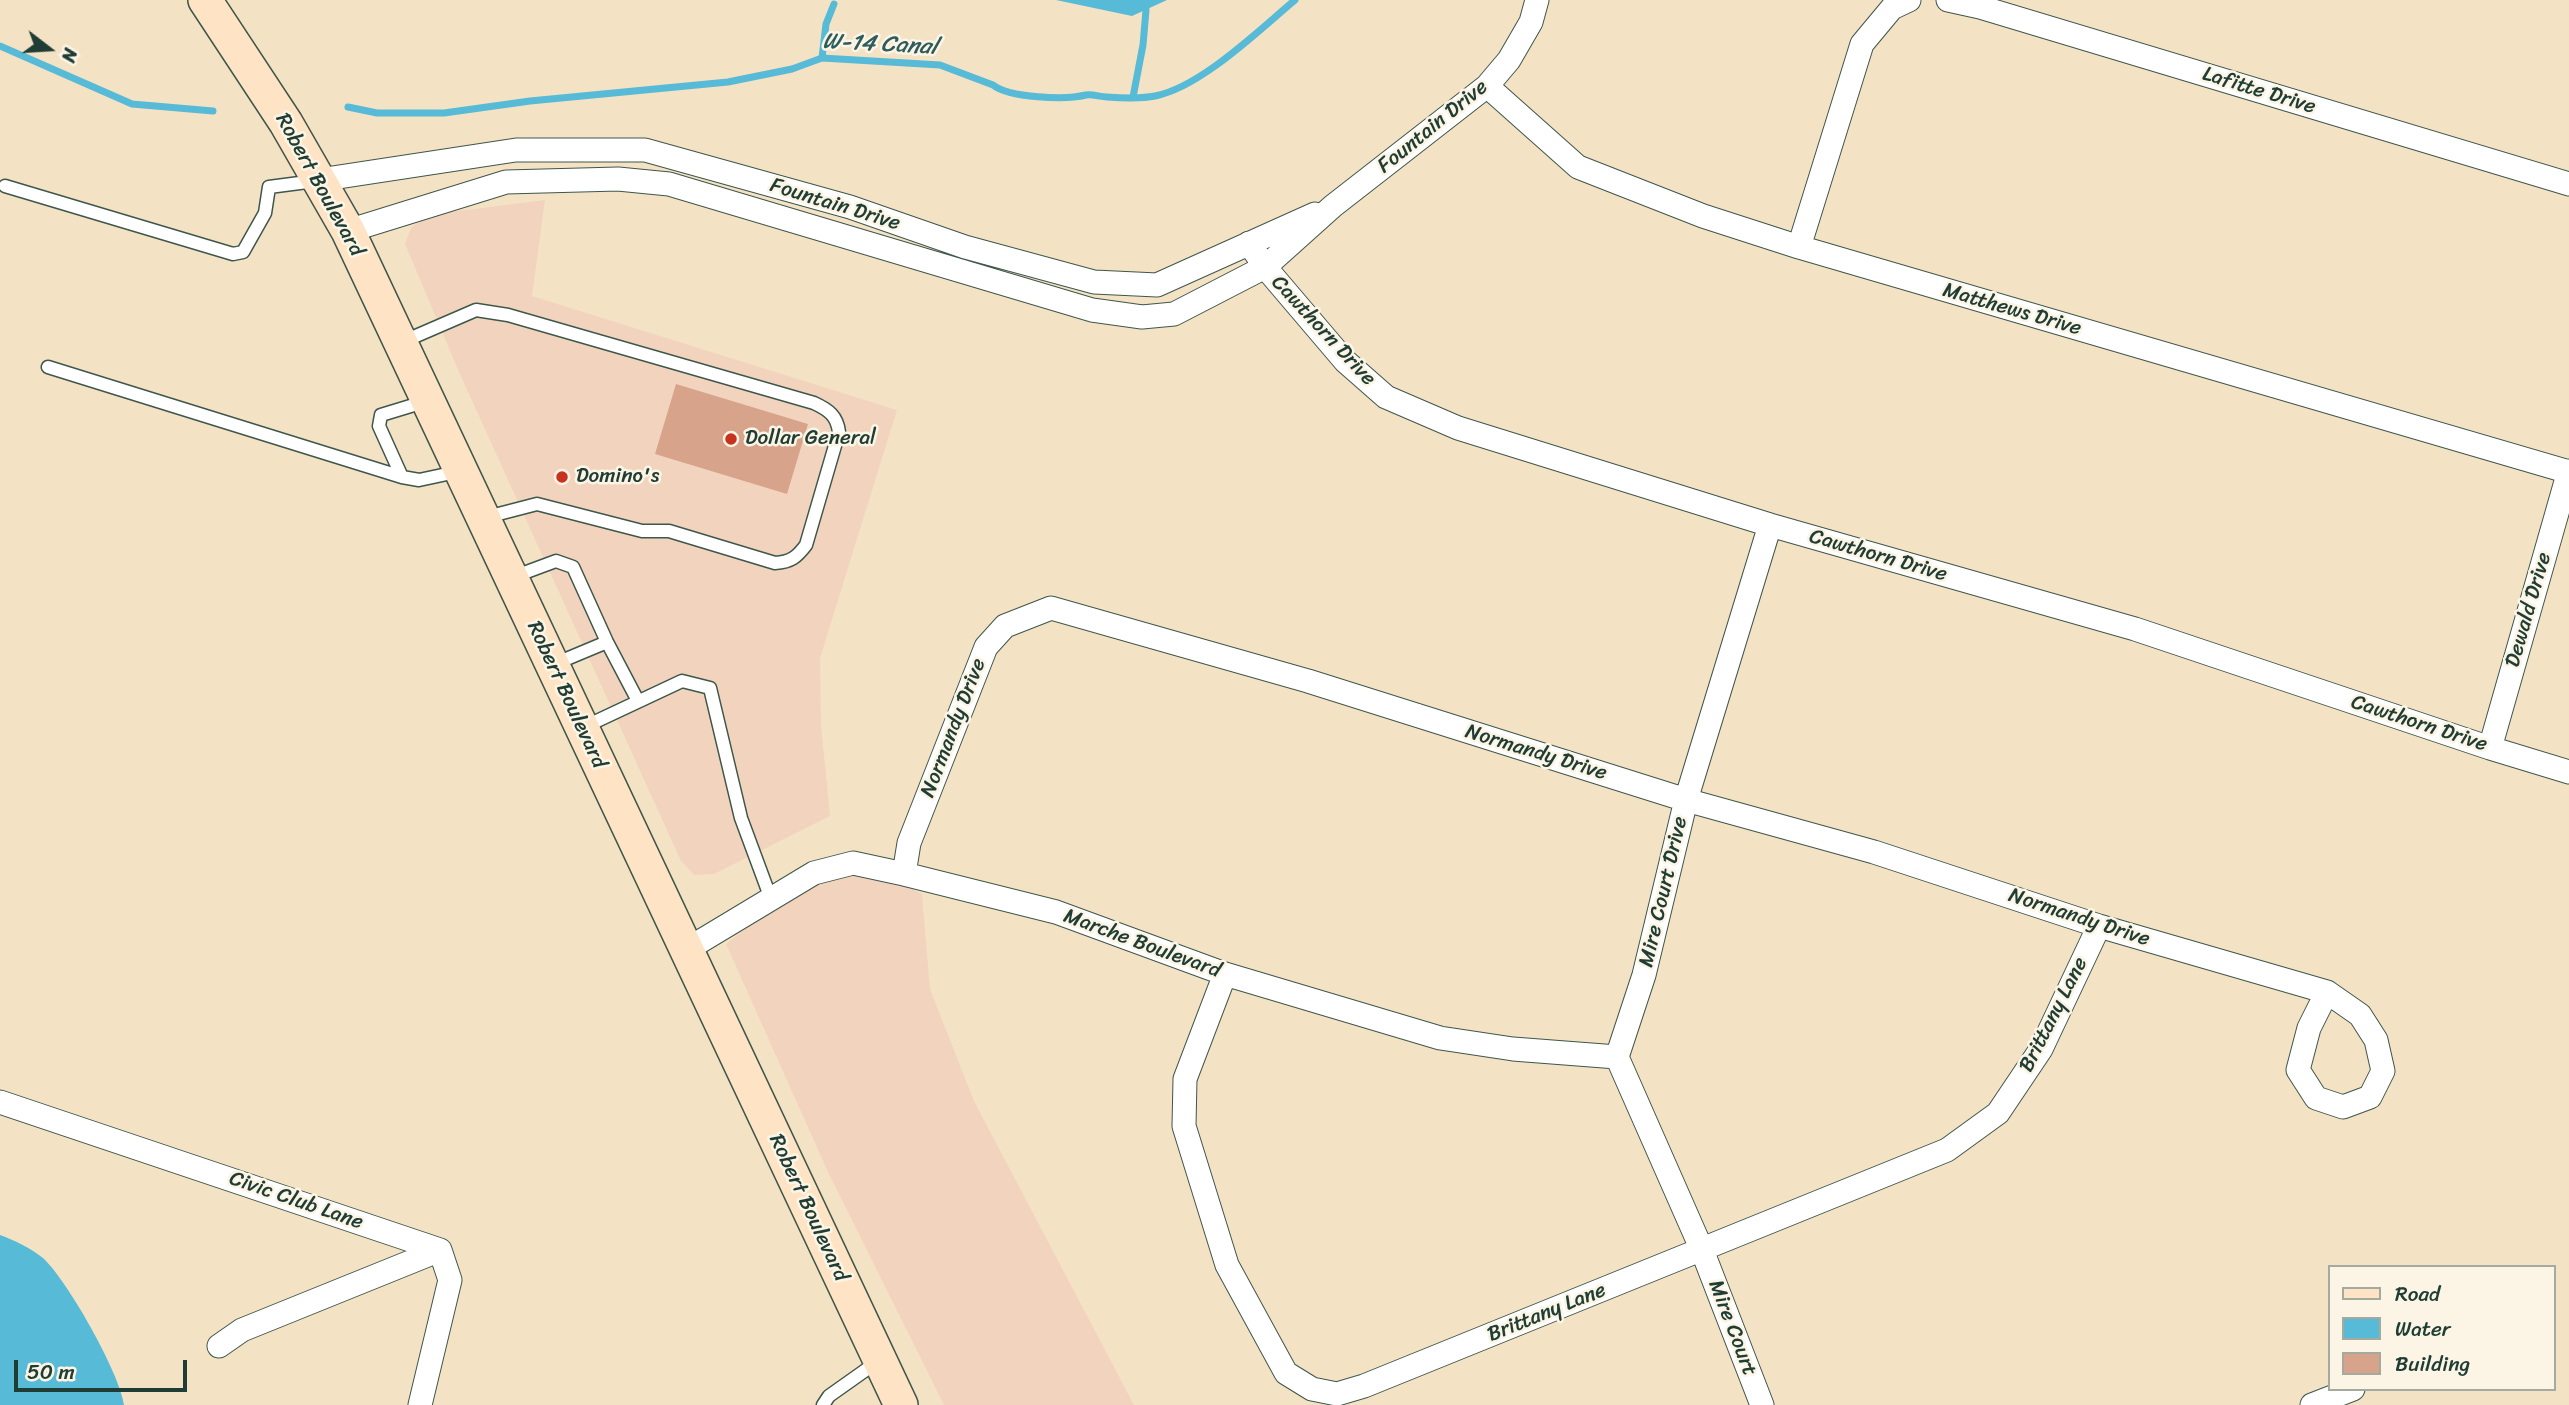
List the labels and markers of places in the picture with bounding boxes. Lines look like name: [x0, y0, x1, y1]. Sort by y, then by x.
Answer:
place label: Dollar General: [745, 426, 876, 452]
marker: Dollar General: [723, 431, 739, 447]
place label: Domino's: [576, 464, 659, 490]
marker: Domino's: [554, 469, 570, 485]

